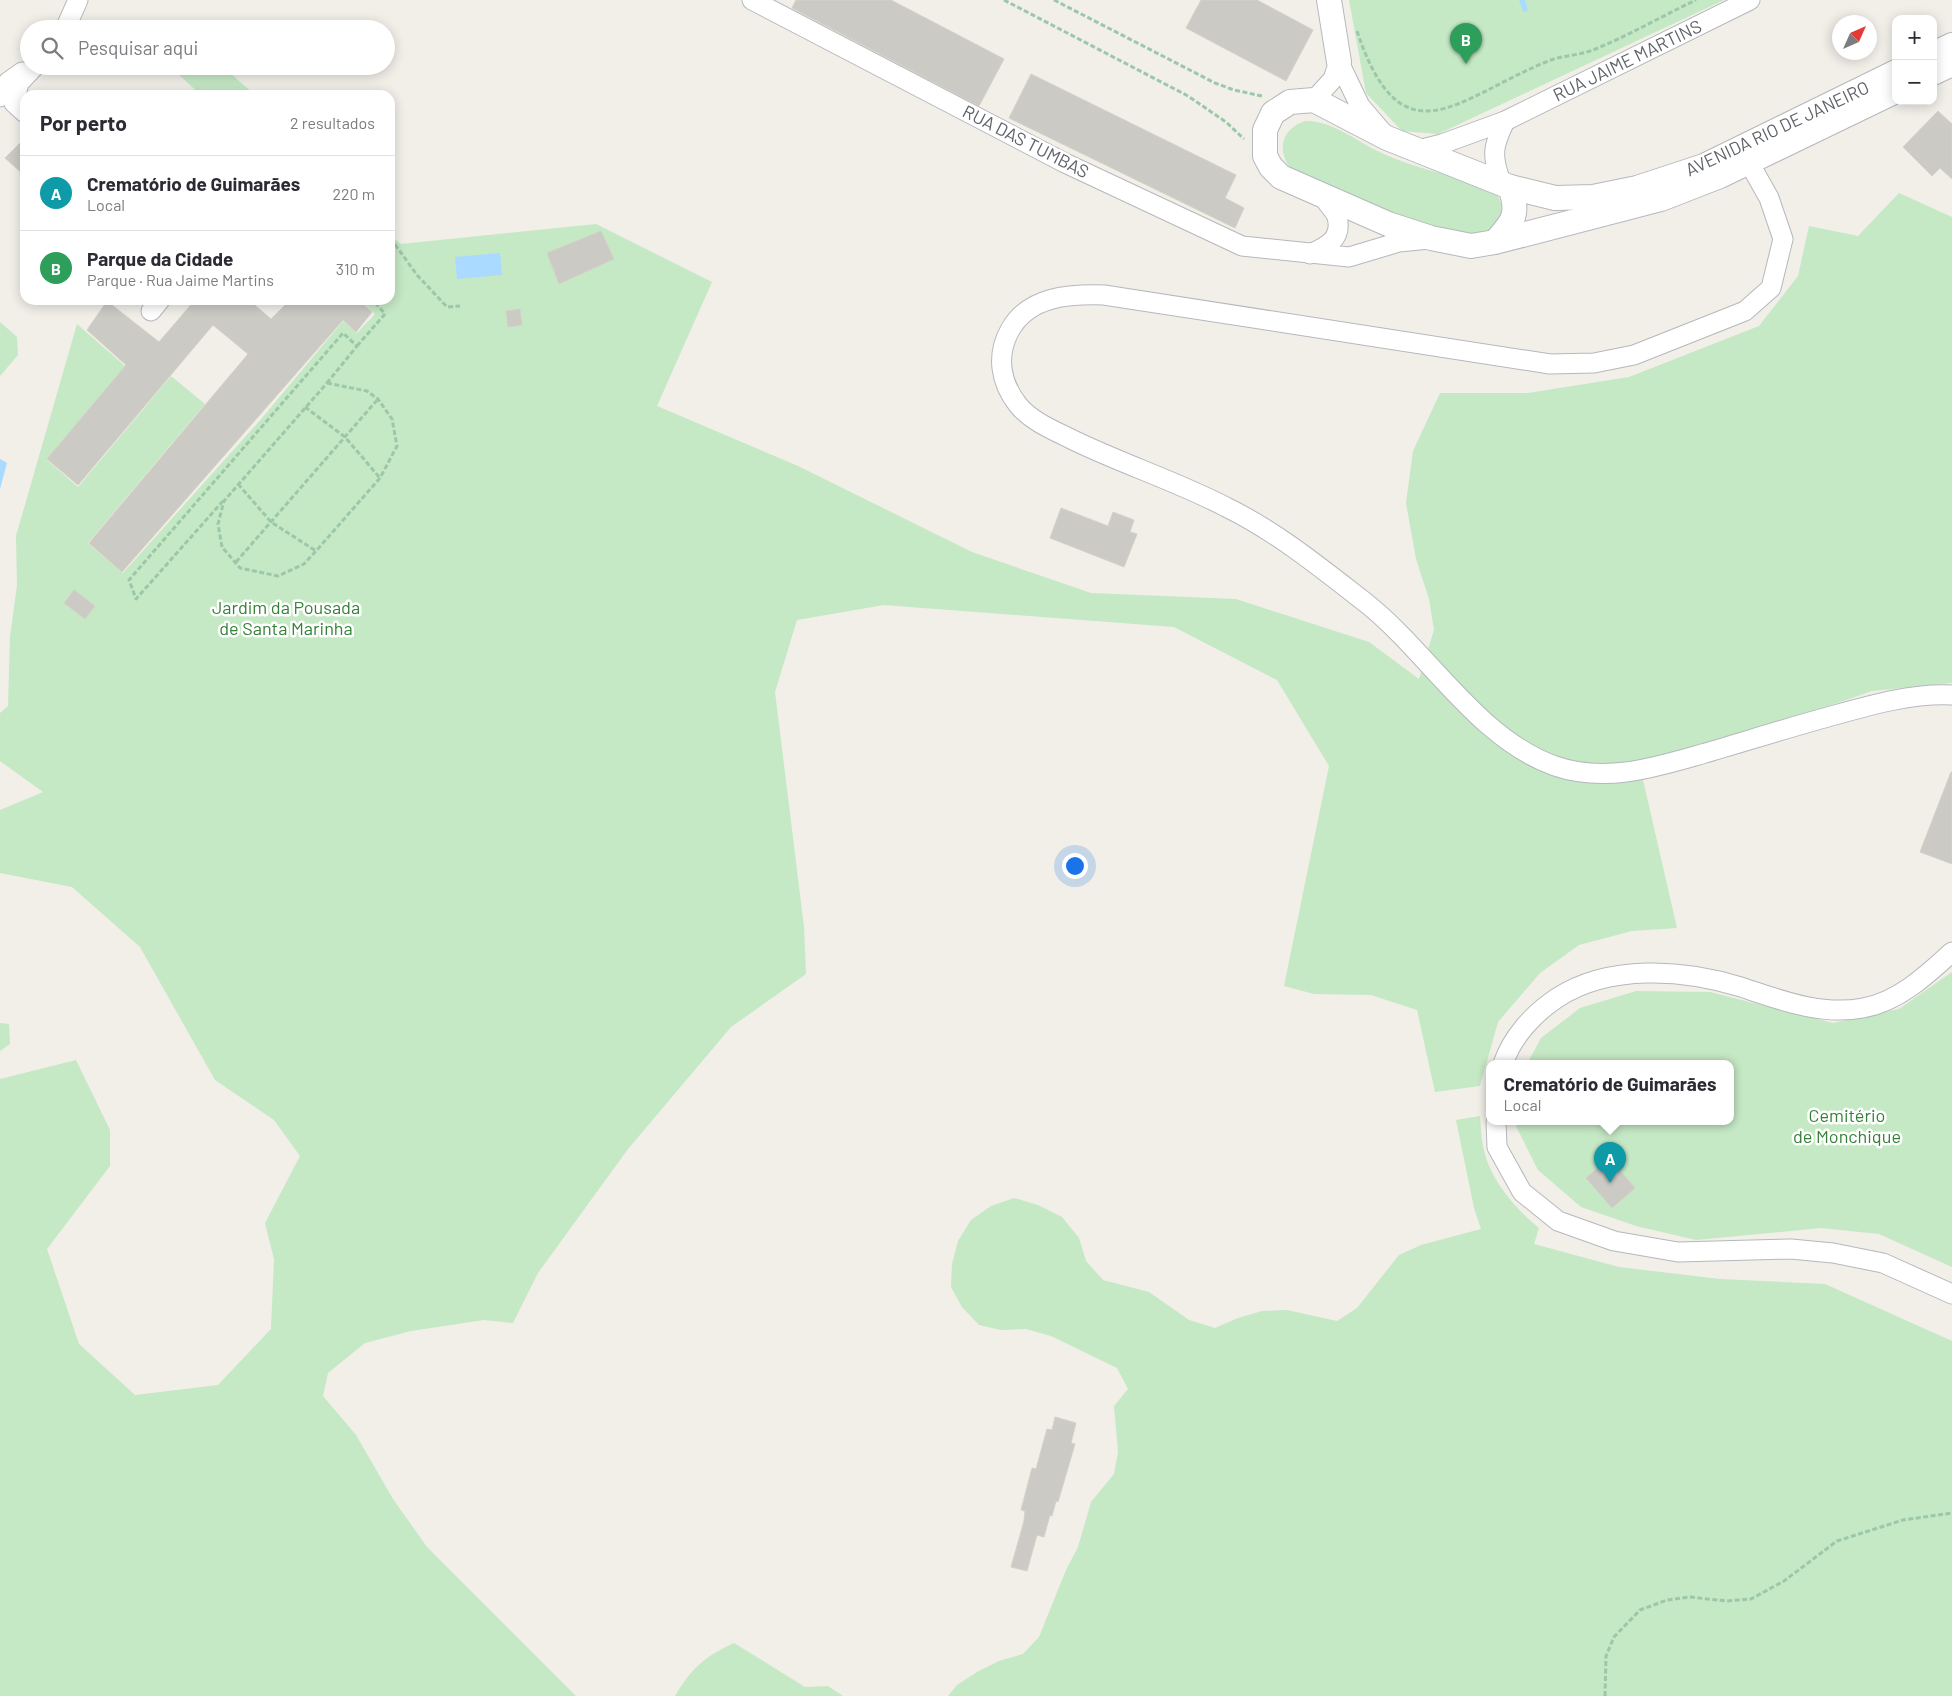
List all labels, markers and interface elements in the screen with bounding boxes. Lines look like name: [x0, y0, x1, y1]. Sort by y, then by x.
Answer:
street label: RUA JAIME MARTINS: [1549, 14, 1705, 106]
north arrow: [1832, 15, 1877, 60]
map controls: [1892, 15, 1937, 105]
button: +: [1892, 15, 1937, 60]
search box: [20, 20, 395, 75]
pin: B: [1450, 23, 1482, 64]
icon: search: [38, 34, 66, 62]
text: Pesquisar aqui: [78, 36, 198, 59]
button: −: [1892, 60, 1937, 105]
street label: AVENIDA RIO DE JANEIRO: [1682, 76, 1872, 180]
street label: RUA DAS TUMBAS: [959, 100, 1093, 182]
text: Por perto: [40, 110, 127, 135]
text: 2 resultados: [290, 113, 375, 132]
text: Crematório de Guimarães: [87, 172, 300, 195]
text: A: [51, 184, 61, 203]
text: 220 m: [332, 184, 375, 203]
text: Local: [87, 195, 125, 214]
text: Parque da Cidade: [87, 247, 233, 270]
text: B: [51, 259, 61, 278]
text: 310 m: [336, 259, 375, 278]
text: Parque · Rua Jaime Martins: [87, 270, 274, 289]
park label: Jardim da Pousada de Santa Marinha: [212, 596, 360, 639]
your location: [1062, 853, 1088, 879]
popup: [1486, 1060, 1734, 1125]
text: Crematório de Guimarães: [1503, 1072, 1717, 1095]
text: Local: [1503, 1095, 1541, 1114]
park label: Cemitério de Monchique: [1793, 1104, 1901, 1147]
pin: A: [1594, 1142, 1626, 1183]

